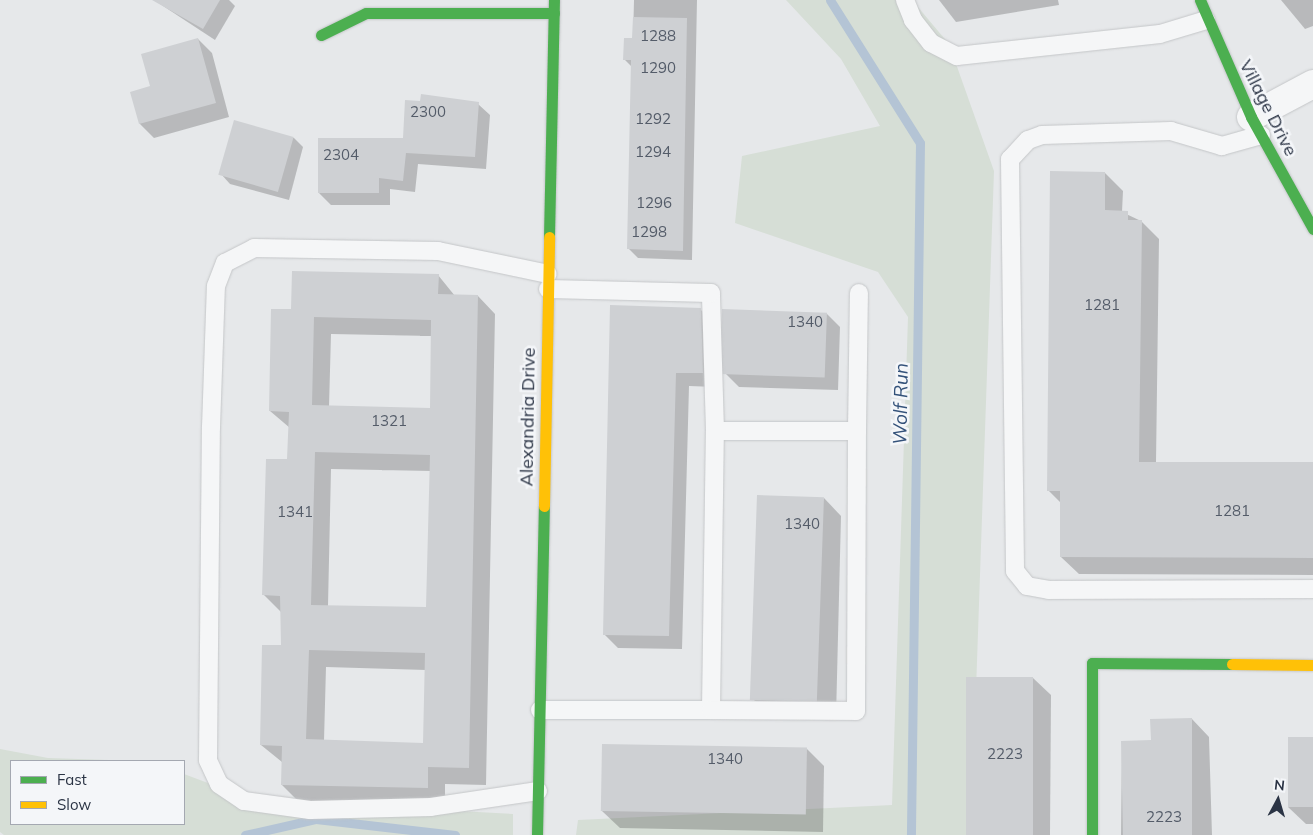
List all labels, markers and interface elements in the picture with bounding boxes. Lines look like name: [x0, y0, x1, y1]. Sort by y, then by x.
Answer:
house number: 1288: [640, 27, 676, 45]
street label: Village Drive: [1235, 56, 1301, 160]
house number: 1290: [640, 59, 676, 77]
house number: 2300: [410, 103, 446, 121]
house number: 1292: [635, 110, 671, 128]
house number: 1294: [635, 143, 671, 161]
house number: 2304: [323, 146, 359, 164]
house number: 1296: [636, 194, 672, 212]
house number: 1298: [631, 223, 667, 241]
house number: 1281: [1084, 296, 1120, 314]
house number: 1340: [787, 313, 823, 331]
street label: Alexandria Drive: [516, 347, 540, 487]
water label: Wolf Run: [889, 363, 913, 445]
house number: 1321: [371, 412, 407, 430]
house number: 1281: [1214, 502, 1250, 520]
house number: 1341: [277, 503, 313, 521]
house number: 1340: [784, 515, 820, 533]
house number: 2223: [987, 745, 1023, 763]
house number: 1340: [707, 750, 743, 768]
legend: [10, 760, 185, 825]
text: Fast: [57, 770, 87, 789]
north arrow: [1253, 775, 1303, 825]
text: N: [1273, 776, 1286, 795]
text: Slow: [57, 795, 91, 814]
house number: 2223: [1146, 808, 1182, 826]

